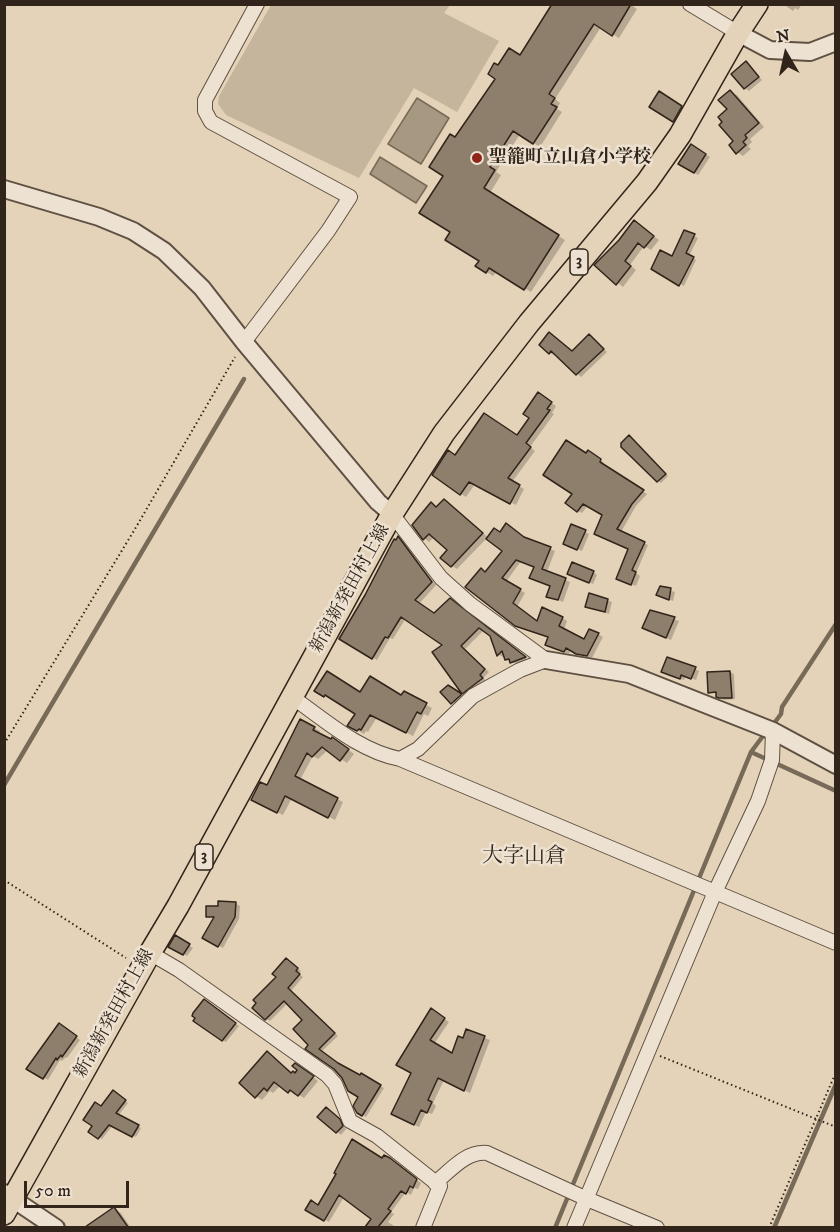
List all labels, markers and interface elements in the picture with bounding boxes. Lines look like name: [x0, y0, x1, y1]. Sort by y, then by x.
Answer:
north arrow: [756, 24, 816, 84]
text: N: [775, 25, 791, 47]
place label: 聖籠町立山倉小学校: [489, 147, 651, 169]
marker: 聖籠町立山倉小学校: [470, 151, 484, 165]
road number: 3: [570, 249, 588, 275]
street label: 新潟新発田村上線: [307, 521, 395, 657]
road number: 3: [195, 844, 213, 870]
district label: 大字山倉: [482, 845, 566, 871]
street label: 新潟新発田村上線: [71, 946, 159, 1082]
scale bar: [27, 1169, 132, 1207]
text: 50 m: [35, 1180, 71, 1202]

